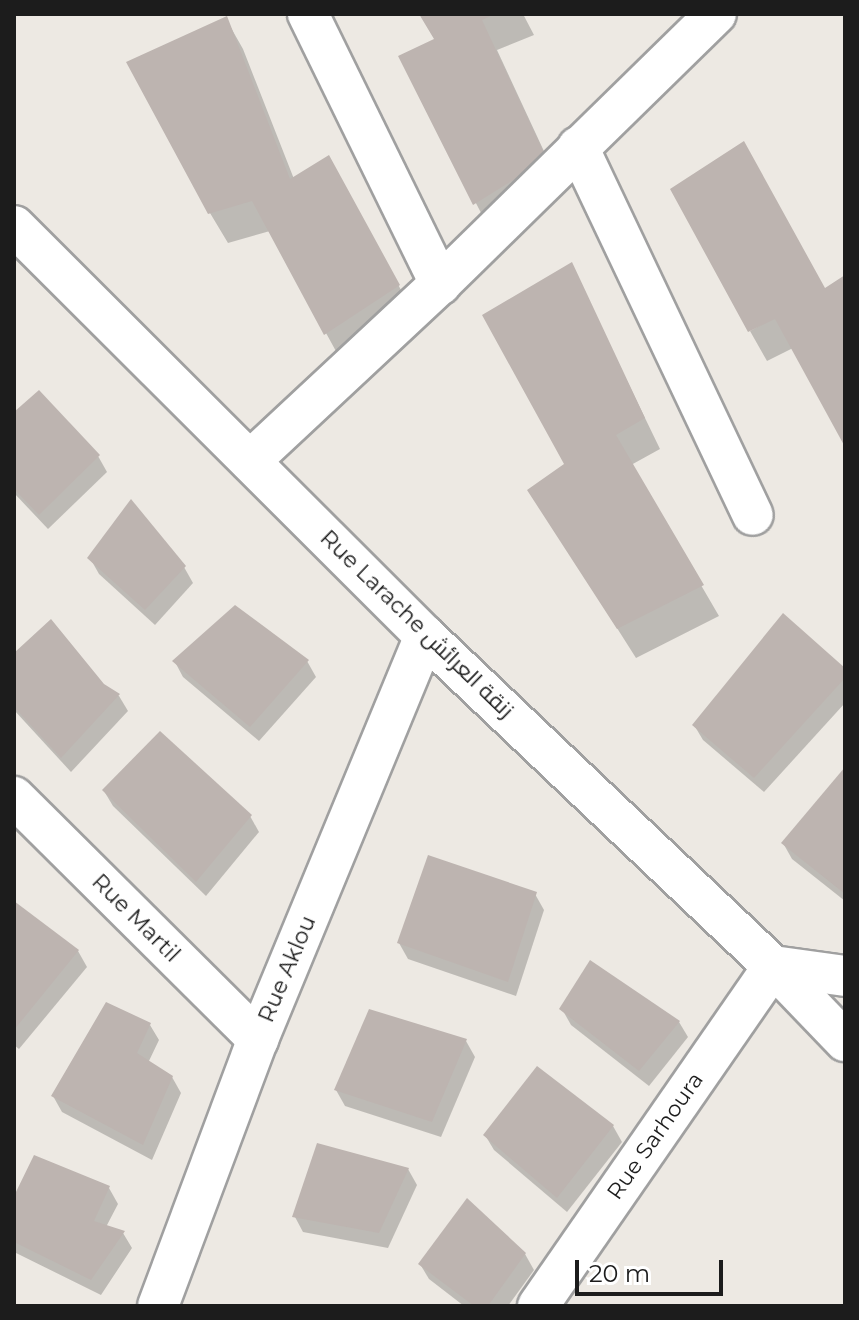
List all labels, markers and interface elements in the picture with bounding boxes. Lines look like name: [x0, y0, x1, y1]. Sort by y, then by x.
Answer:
street label: Rue Larache زنقة العرائش: [315, 525, 519, 723]
street label: Rue Martil: [86, 868, 186, 968]
street label: Rue Aklou: [253, 912, 321, 1026]
street label: Rue Sarhoura: [601, 1067, 709, 1205]
scale bar: [579, 1244, 727, 1294]
text: 20 m: [589, 1259, 650, 1288]

